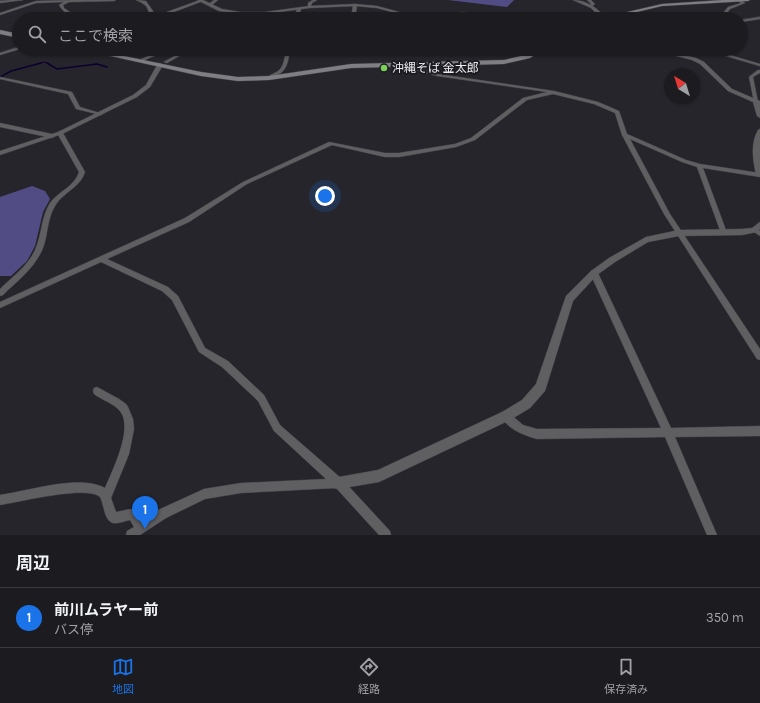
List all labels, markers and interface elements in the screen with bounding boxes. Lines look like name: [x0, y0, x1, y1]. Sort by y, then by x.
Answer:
search box: [12, 12, 748, 56]
icon: search: [26, 23, 48, 45]
text: ここで検索: [58, 27, 133, 45]
place label: 沖縄そば 金太郎: [392, 61, 479, 75]
marker: 沖縄そば 金太郎: [379, 63, 389, 73]
north arrow: [664, 68, 700, 104]
your location: [315, 186, 335, 206]
pin: 1: [132, 496, 158, 529]
text: 周辺: [16, 553, 50, 573]
text: 前川ムラヤー前: [54, 601, 158, 619]
text: 1: [27, 610, 31, 625]
text: 350 m: [706, 610, 744, 625]
text: バス停: [54, 622, 93, 637]
tab: 地図: [112, 656, 134, 696]
tab: 経路: [358, 656, 380, 696]
tab: 保存済み: [604, 656, 648, 696]

